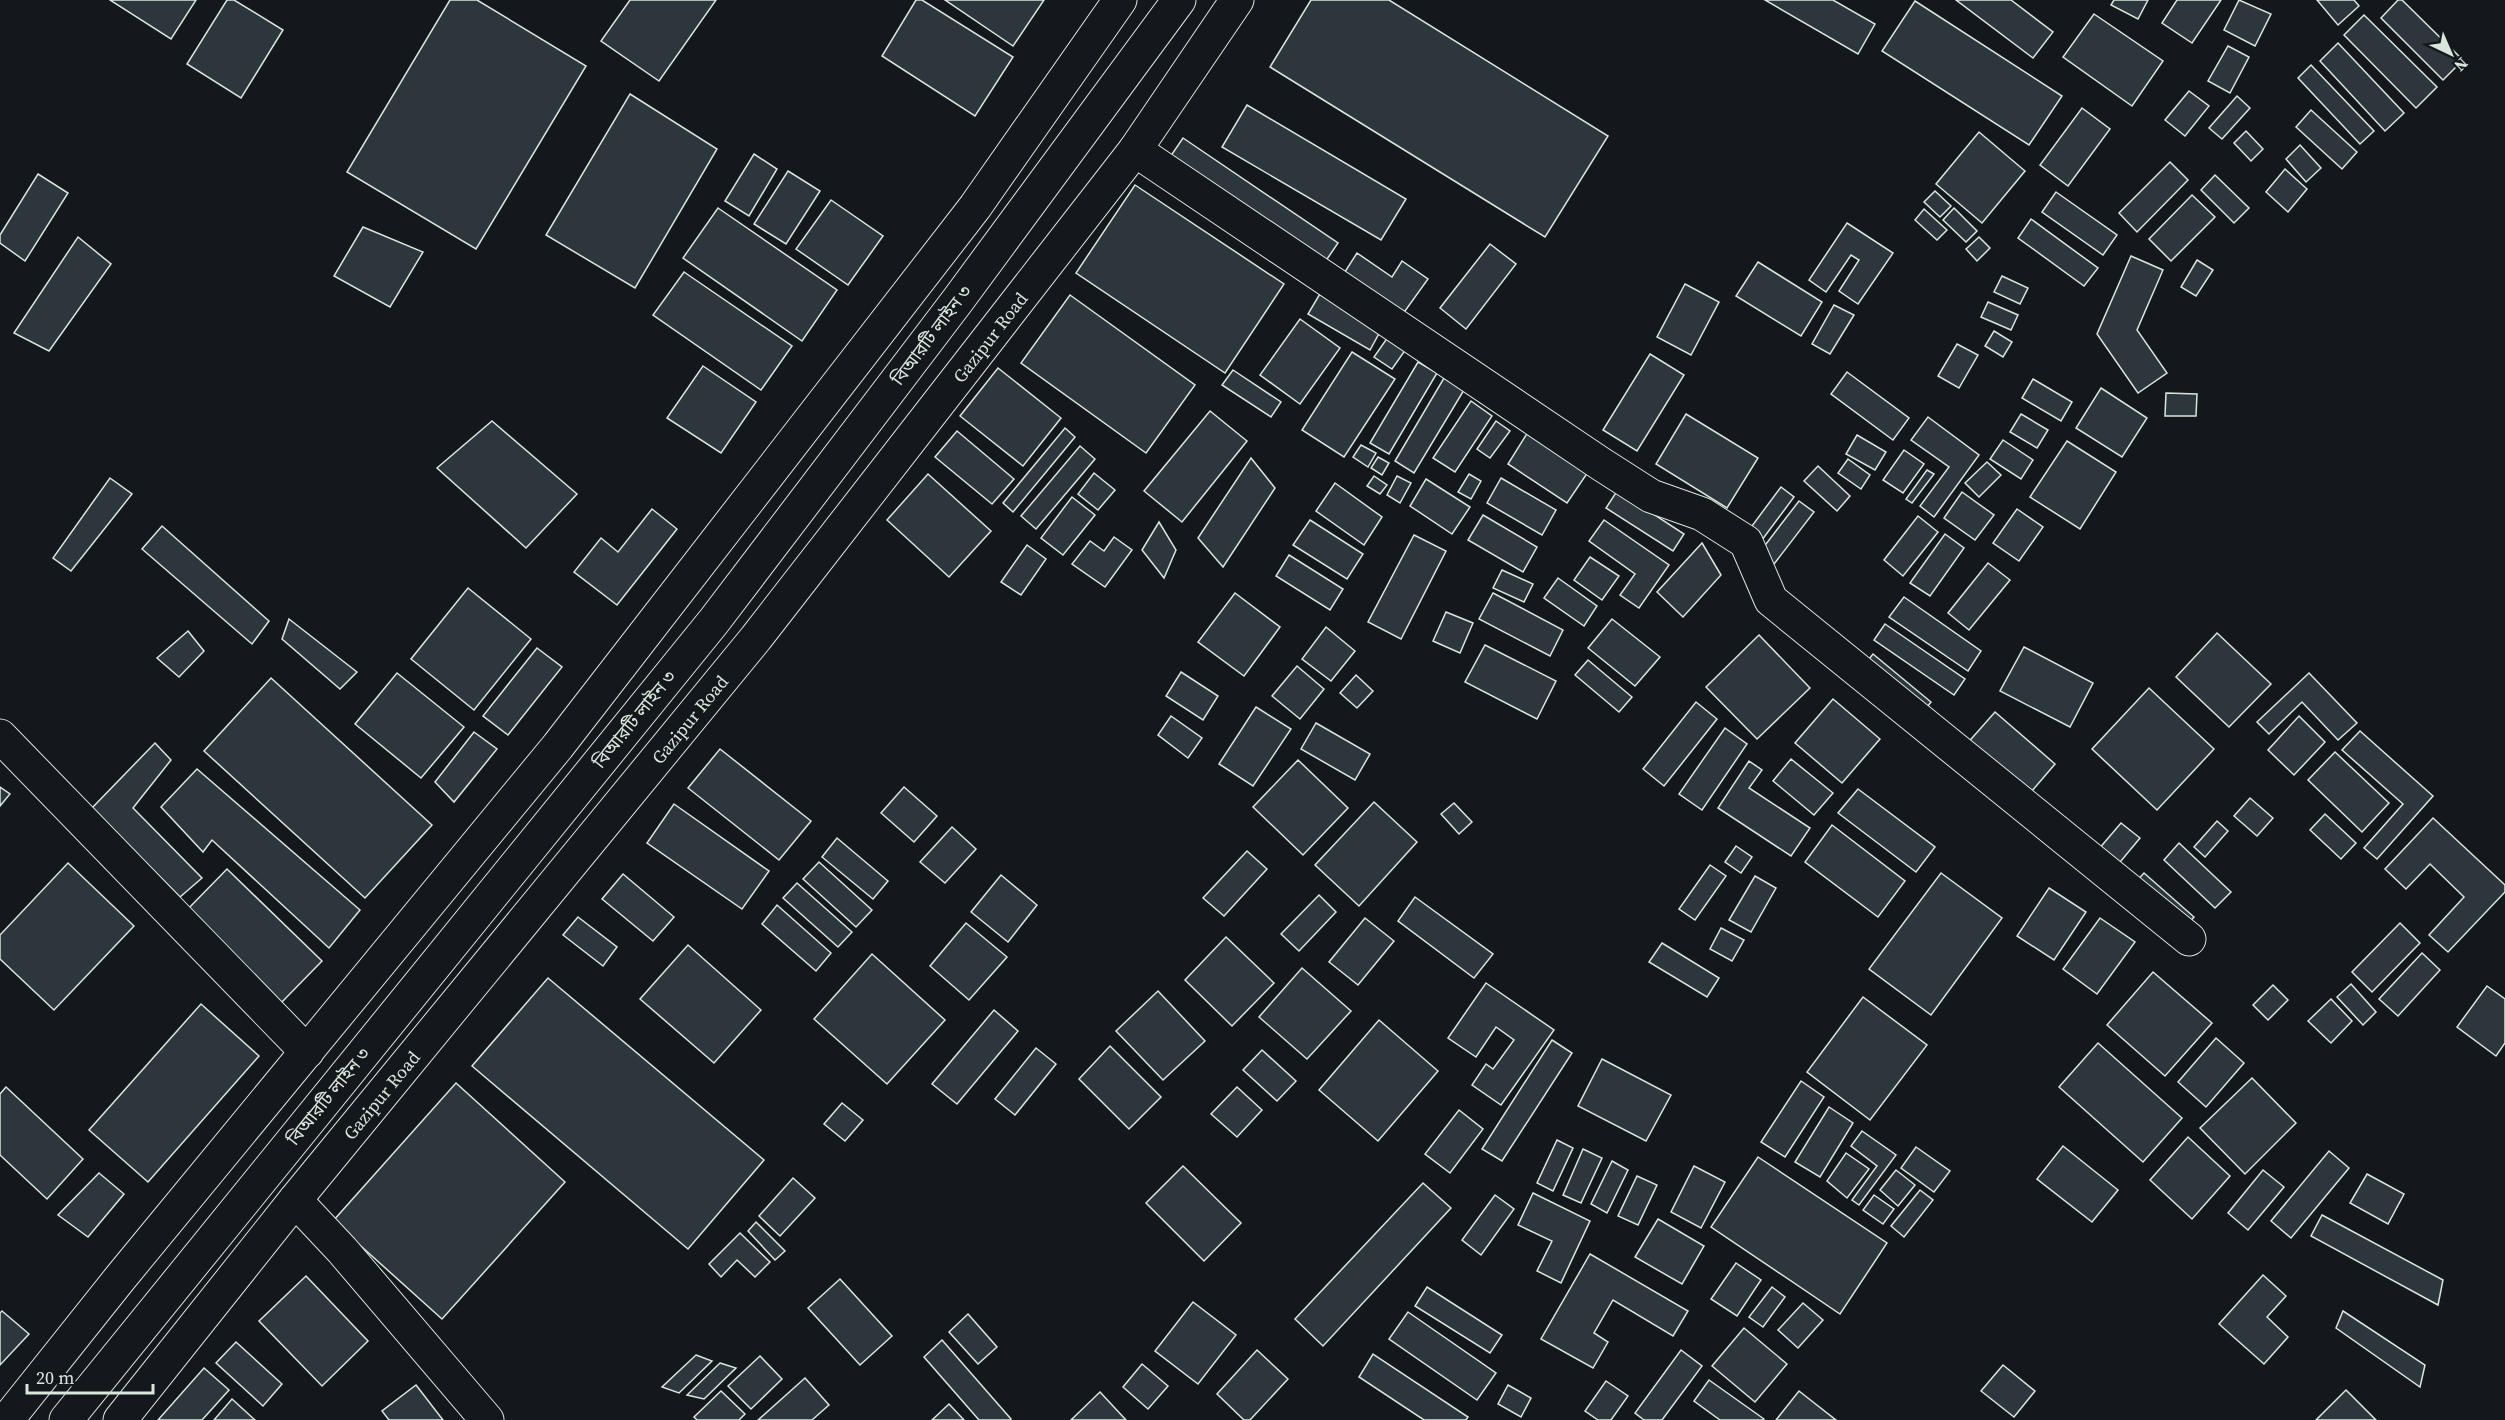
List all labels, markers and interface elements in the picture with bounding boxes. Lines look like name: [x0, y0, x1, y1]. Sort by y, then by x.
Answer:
north arrow: [2421, 24, 2481, 84]
text: N: [2449, 53, 2473, 77]
street label: বিআরটি লাইন ৩: [885, 280, 977, 391]
street label: Gazipur Road: [947, 287, 1033, 388]
street label: বিআরটি লাইন ৩: [586, 665, 681, 774]
street label: Gazipur Road: [645, 669, 733, 769]
street label: বিআরটি লাইন ৩: [280, 1042, 375, 1151]
street label: Gazipur Road: [337, 1045, 425, 1145]
scale bar: [27, 1357, 153, 1395]
text: 20 m: [36, 1365, 74, 1390]

